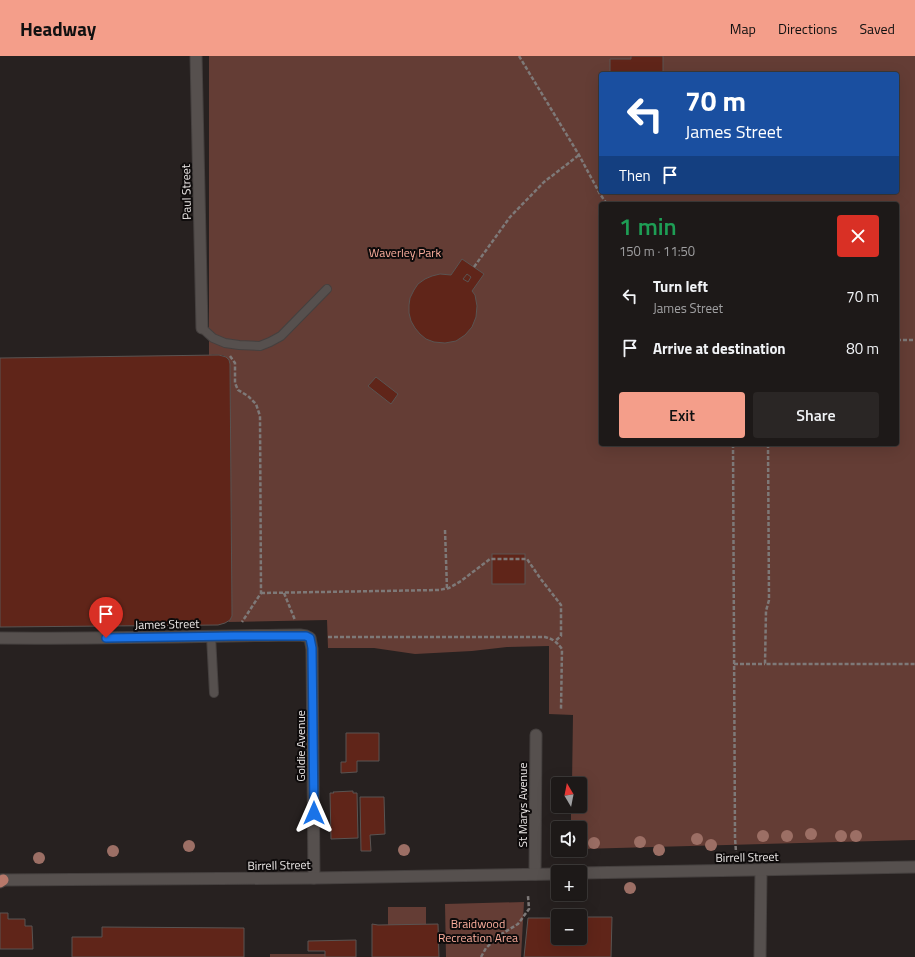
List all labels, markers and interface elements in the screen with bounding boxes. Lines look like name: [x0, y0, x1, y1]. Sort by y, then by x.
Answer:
text: Headway: [20, 14, 96, 43]
text: Map: [730, 18, 756, 39]
text: Directions: [778, 18, 837, 39]
text: Saved: [859, 18, 895, 39]
text: 70 m: [685, 79, 746, 122]
icon: left: [619, 88, 671, 140]
text: James Street: [685, 118, 782, 145]
street label: Paul Street: [176, 163, 196, 220]
text: Then: [619, 164, 651, 187]
icon: arrive: [659, 164, 681, 186]
text: 1 min: [619, 208, 677, 244]
button: close: [837, 215, 879, 257]
text: 150 m · 11:50: [619, 241, 695, 261]
park label: Waverley Park: [369, 243, 441, 262]
text: Turn left: [653, 275, 708, 298]
icon: left: [619, 285, 641, 307]
text: 70 m: [846, 285, 879, 308]
text: James Street: [653, 298, 723, 318]
icon: arrive: [619, 337, 641, 359]
text: Arrive at destination: [653, 337, 786, 360]
text: 80 m: [846, 337, 879, 360]
button: Exit: [619, 392, 745, 438]
button: Share: [753, 392, 879, 438]
pin: [89, 597, 123, 638]
icon: arrive: [95, 603, 117, 625]
street label: James Street: [134, 614, 200, 634]
street label: Goldie Avenue: [291, 710, 310, 782]
street label: St Marys Avenue: [513, 763, 532, 847]
north arrow: [551, 777, 587, 813]
map controls: [551, 777, 587, 945]
position arrow: [293, 792, 335, 834]
button: sound: [551, 821, 587, 857]
street label: Birrell Street: [715, 847, 780, 867]
street label: Birrell Street: [247, 855, 312, 875]
button: +: [551, 865, 587, 901]
button: −: [551, 909, 587, 945]
park label: Braidwood Recreation Area: [438, 914, 518, 947]

